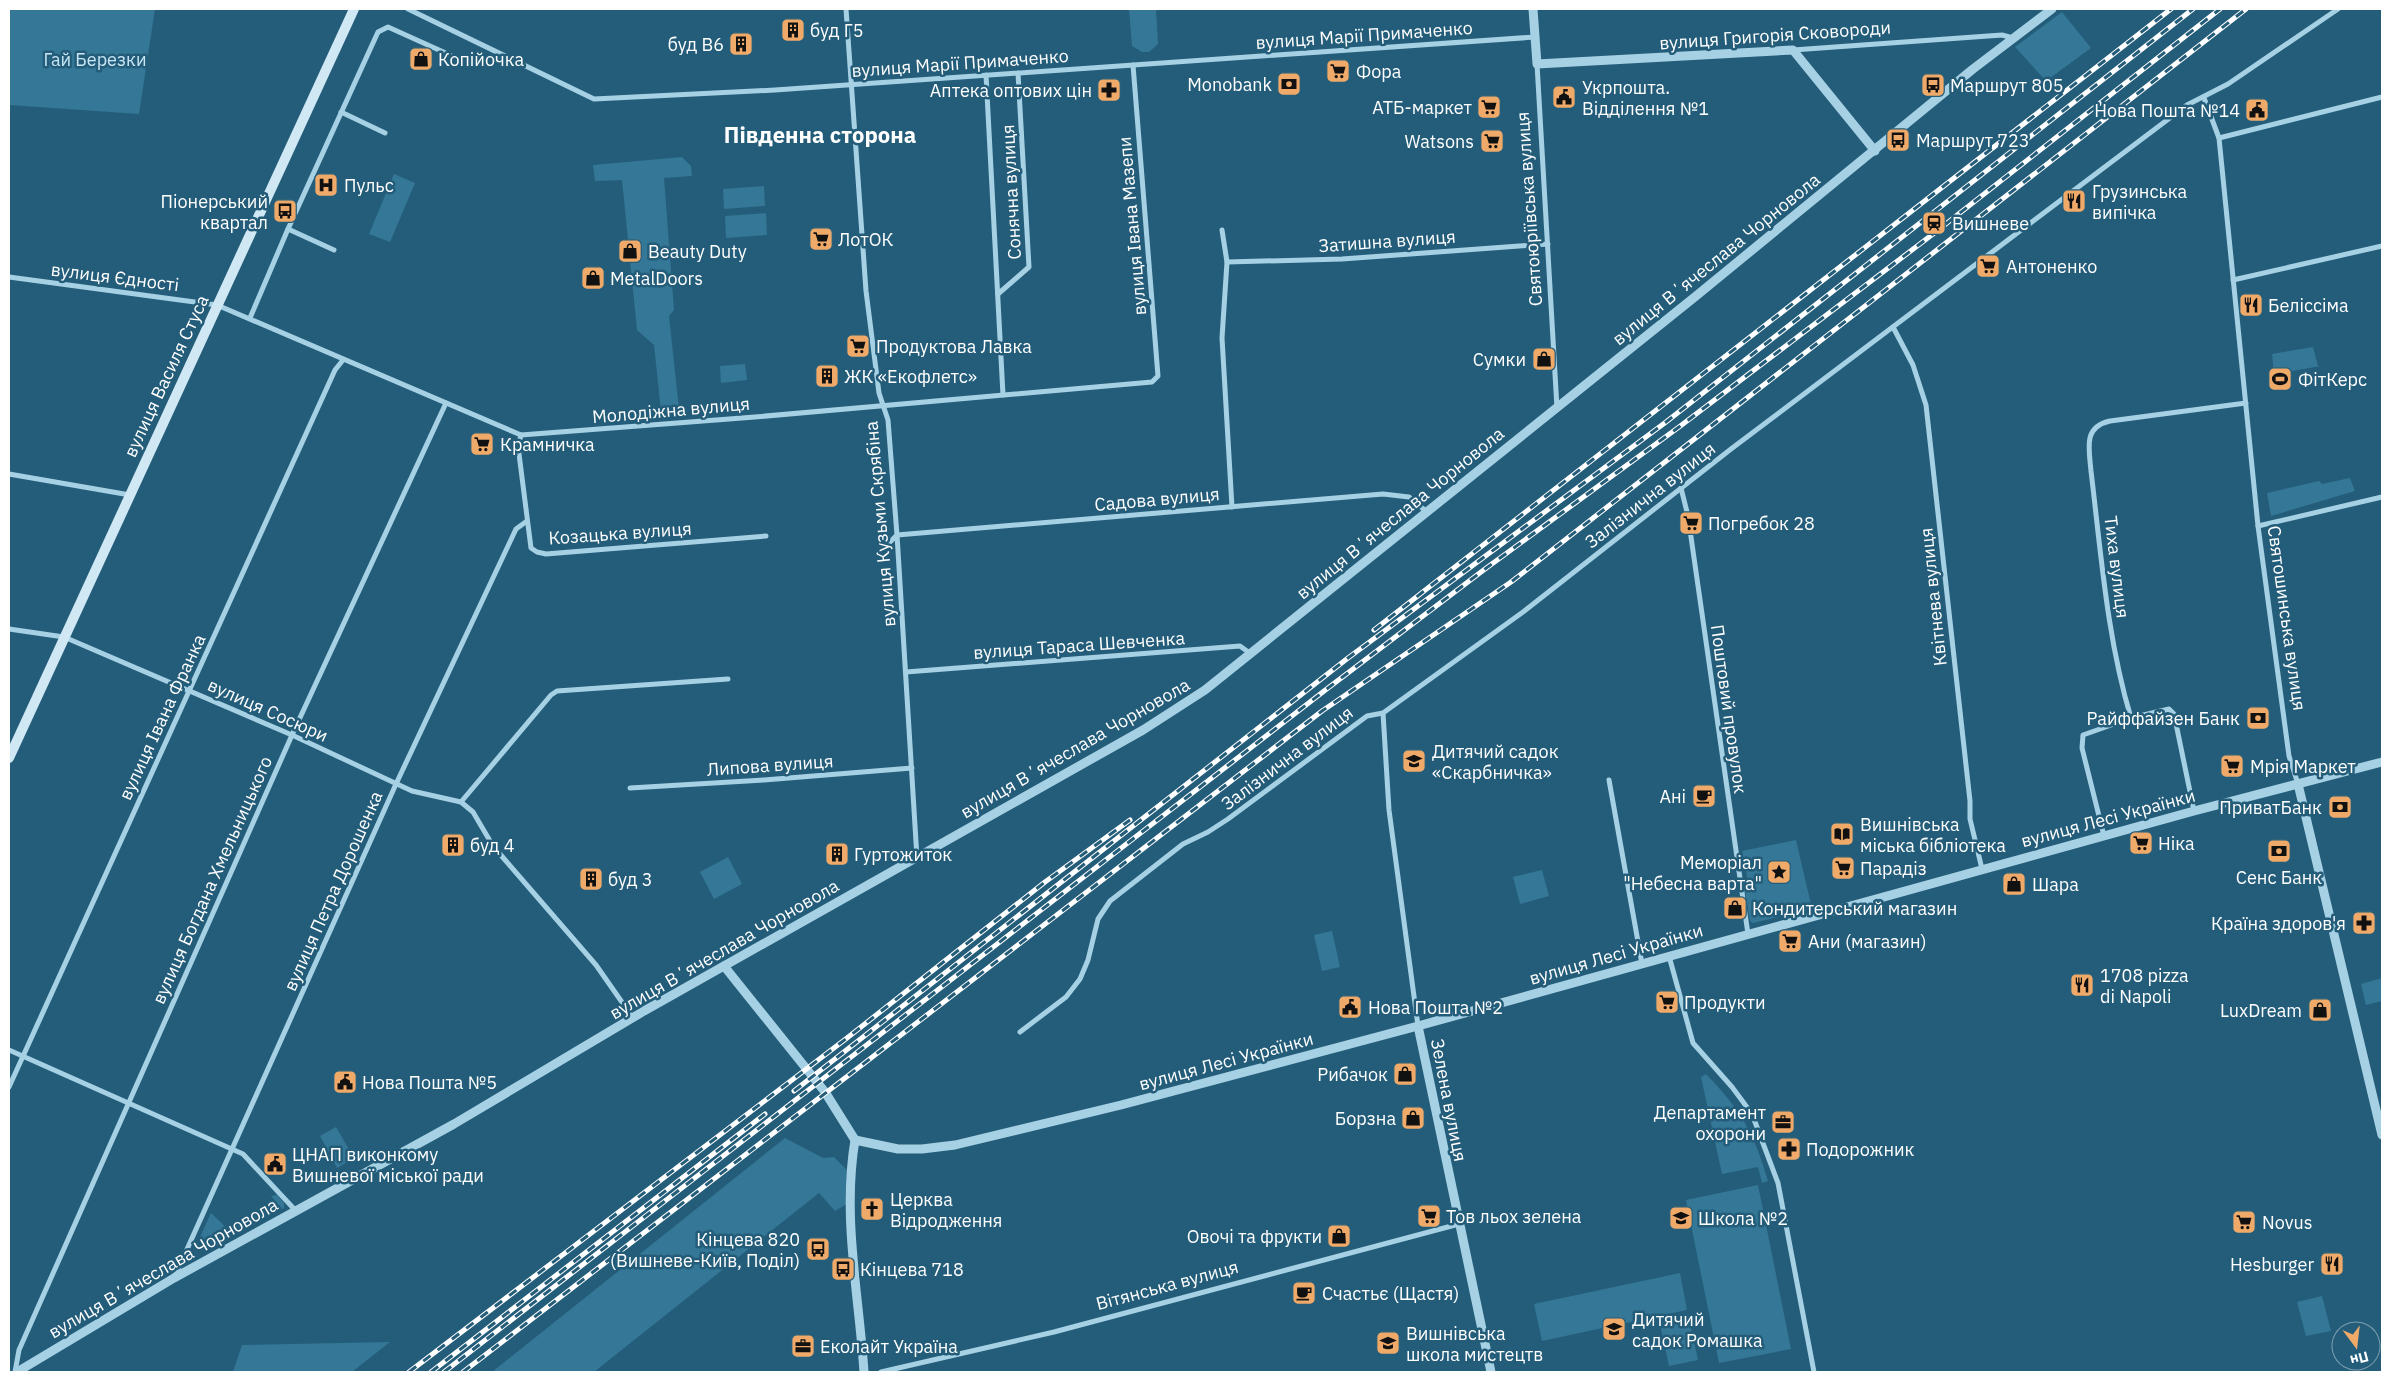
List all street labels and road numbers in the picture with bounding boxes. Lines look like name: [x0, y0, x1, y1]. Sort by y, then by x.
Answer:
street label: вулиця Григорія Сковороди: [1658, 15, 1892, 55]
street label: вулиця Марії Примаченко: [1255, 16, 1473, 54]
street label: вулиця Марії Примаченко: [851, 44, 1069, 82]
street label: Святоюріївська вулиця: [1511, 111, 1547, 307]
street label: Сонячна вулиця: [996, 124, 1026, 260]
street label: вулиця Івана Мазепи: [1113, 136, 1151, 316]
street label: вулиця Вʼячеслава Чорновола: [1607, 168, 1825, 350]
street label: Затишна вулиця: [1318, 225, 1456, 257]
street label: вулиця Єдності: [50, 258, 180, 296]
street label: вулиця Василя Стуса: [118, 291, 214, 461]
street label: Молодіжна вулиця: [591, 392, 751, 428]
street label: вулиця Кузьми Скрябіна: [860, 420, 900, 628]
street label: вулиця Вʼячеслава Чорновола: [1291, 422, 1509, 604]
street label: Залізнична вулиця: [1580, 437, 1720, 553]
street label: Садова вулиця: [1093, 482, 1221, 516]
street label: Тиха вулиця: [2099, 515, 2135, 619]
street label: Козацька вулиця: [548, 517, 692, 549]
street label: Святошинська вулиця: [2263, 524, 2311, 712]
street label: Квітнева вулиця: [1914, 527, 1952, 667]
street label: Поштовий провулок: [1706, 623, 1752, 795]
street label: вулиця Тараса Шевченка: [972, 626, 1186, 664]
street label: вулиця Івана Франка: [113, 630, 211, 804]
street label: вулиця Сосюри: [204, 673, 332, 747]
street label: вулиця Вʼячеслава Чорновола: [956, 673, 1194, 823]
street label: Залізнична вулиця: [1216, 701, 1358, 815]
street label: Липова вулиця: [706, 749, 834, 781]
street label: вулиця Богдана Хмельницького: [147, 752, 277, 1008]
street label: вулиця Лесі Українки: [2018, 784, 2198, 852]
street label: вулиця Петра Дорошенка: [278, 787, 388, 995]
street label: вулиця Вʼячеслава Чорновола: [605, 874, 843, 1024]
street label: вулиця Лесі Українки: [1527, 918, 1705, 990]
street label: вулиця Лесі Українки: [1136, 1027, 1316, 1095]
street label: Зелена вулиця: [1426, 1037, 1472, 1163]
street label: вулиця Вʼячеслава Чорновола: [44, 1193, 282, 1343]
street label: Вітянська вулиця: [1093, 1255, 1241, 1315]

